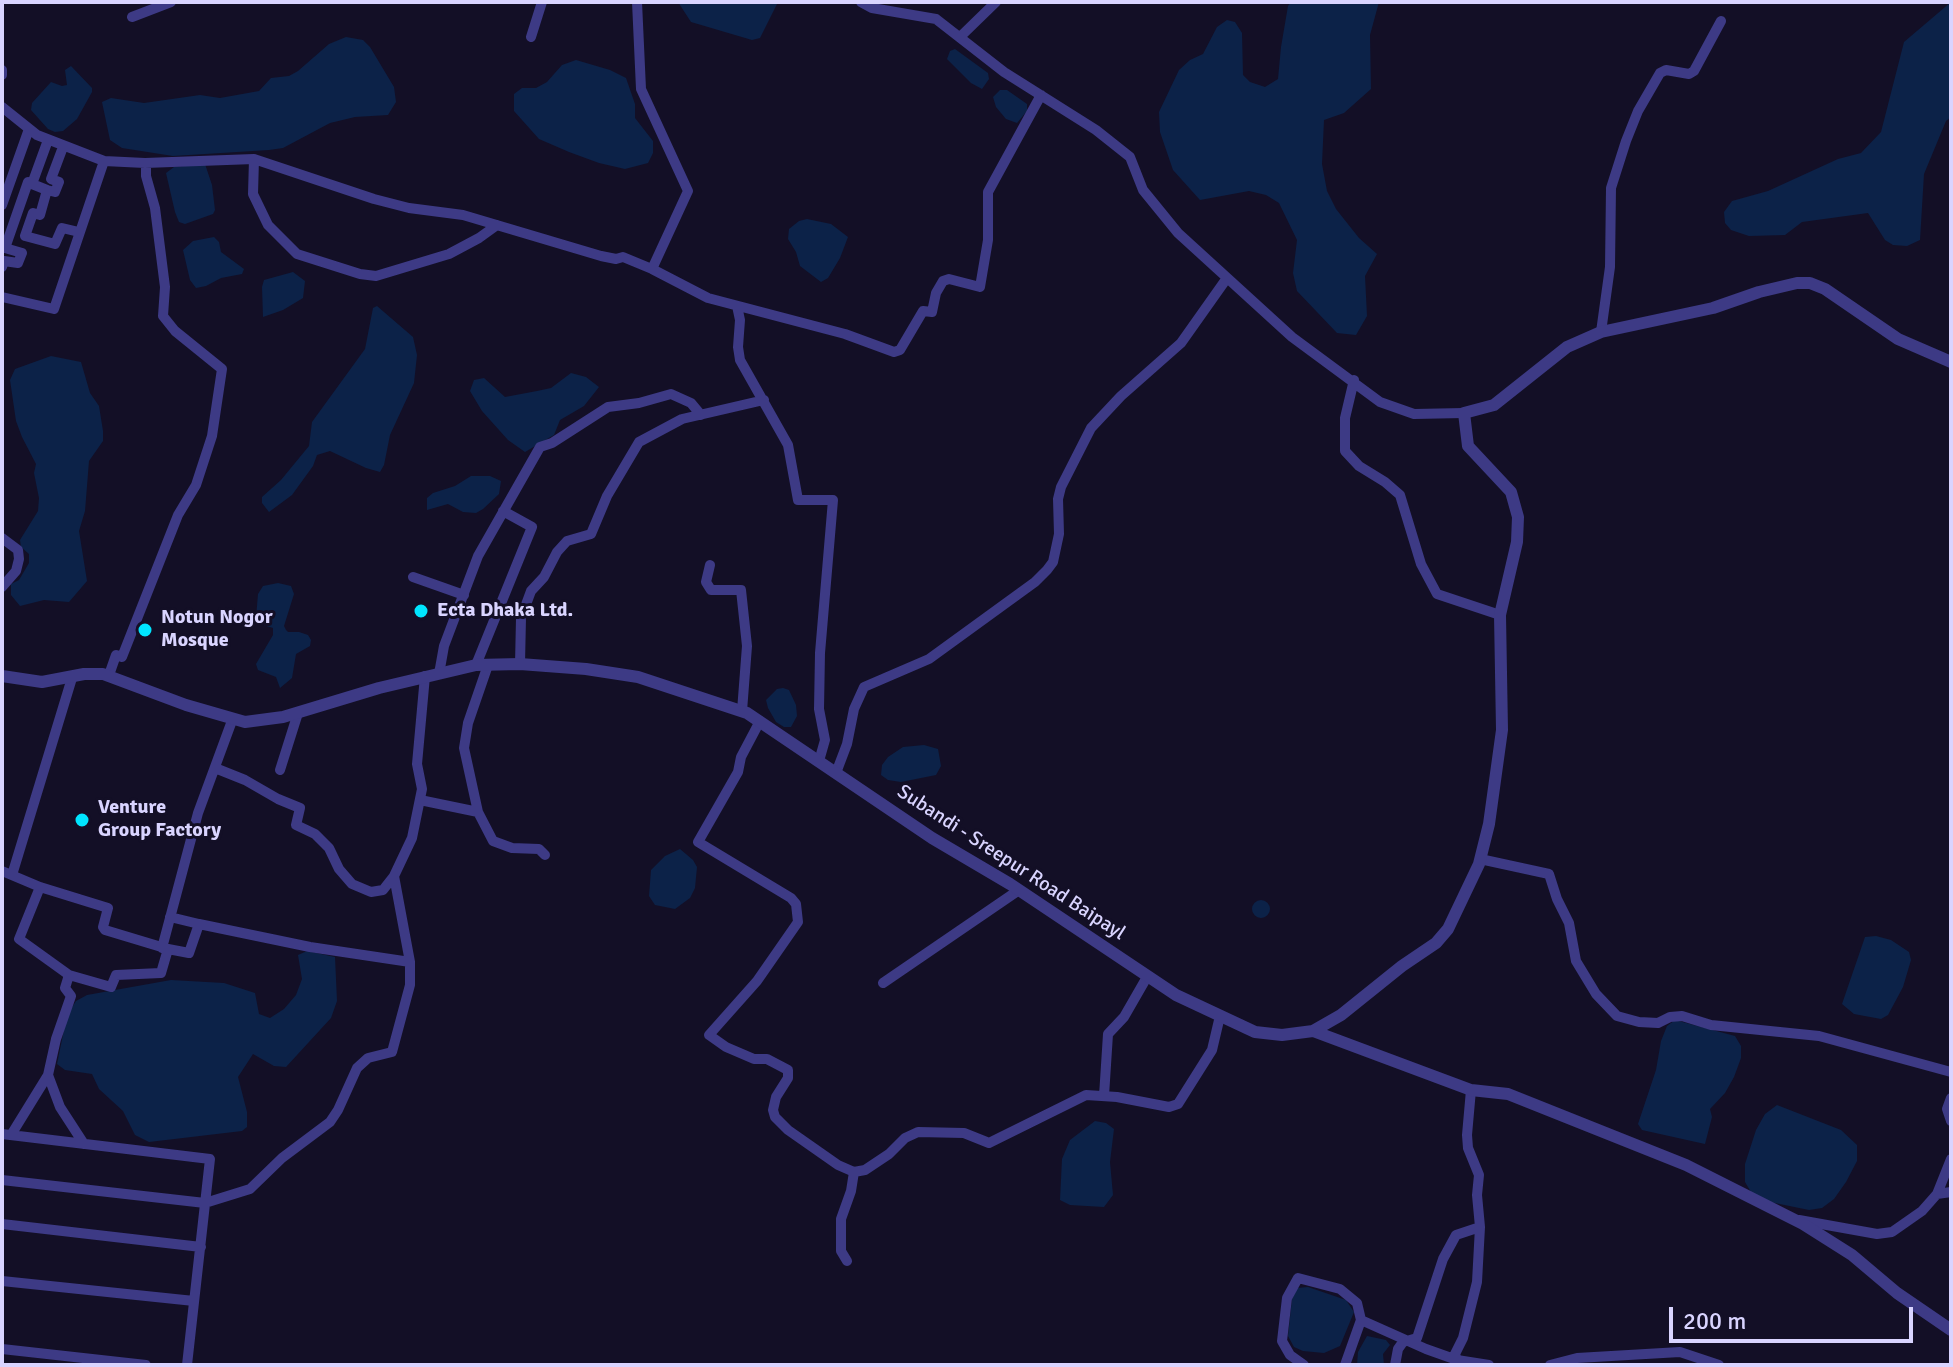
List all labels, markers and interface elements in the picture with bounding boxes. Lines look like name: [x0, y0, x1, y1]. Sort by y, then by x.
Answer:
place label: Ecta Dhaka Ltd.: [437, 599, 573, 623]
marker: Ecta Dhaka Ltd.: [412, 602, 430, 620]
place label: Notun Nogor Mosque: [161, 606, 273, 653]
marker: Notun Nogor Mosque: [136, 621, 154, 639]
street label: Subandi - Sreepur Road Baipayl: [892, 780, 1130, 946]
place label: Venture Group Factory: [98, 796, 221, 843]
marker: Venture Group Factory: [73, 811, 91, 829]
scale bar: [1673, 1291, 1917, 1341]
text: 200 m: [1683, 1306, 1746, 1336]

